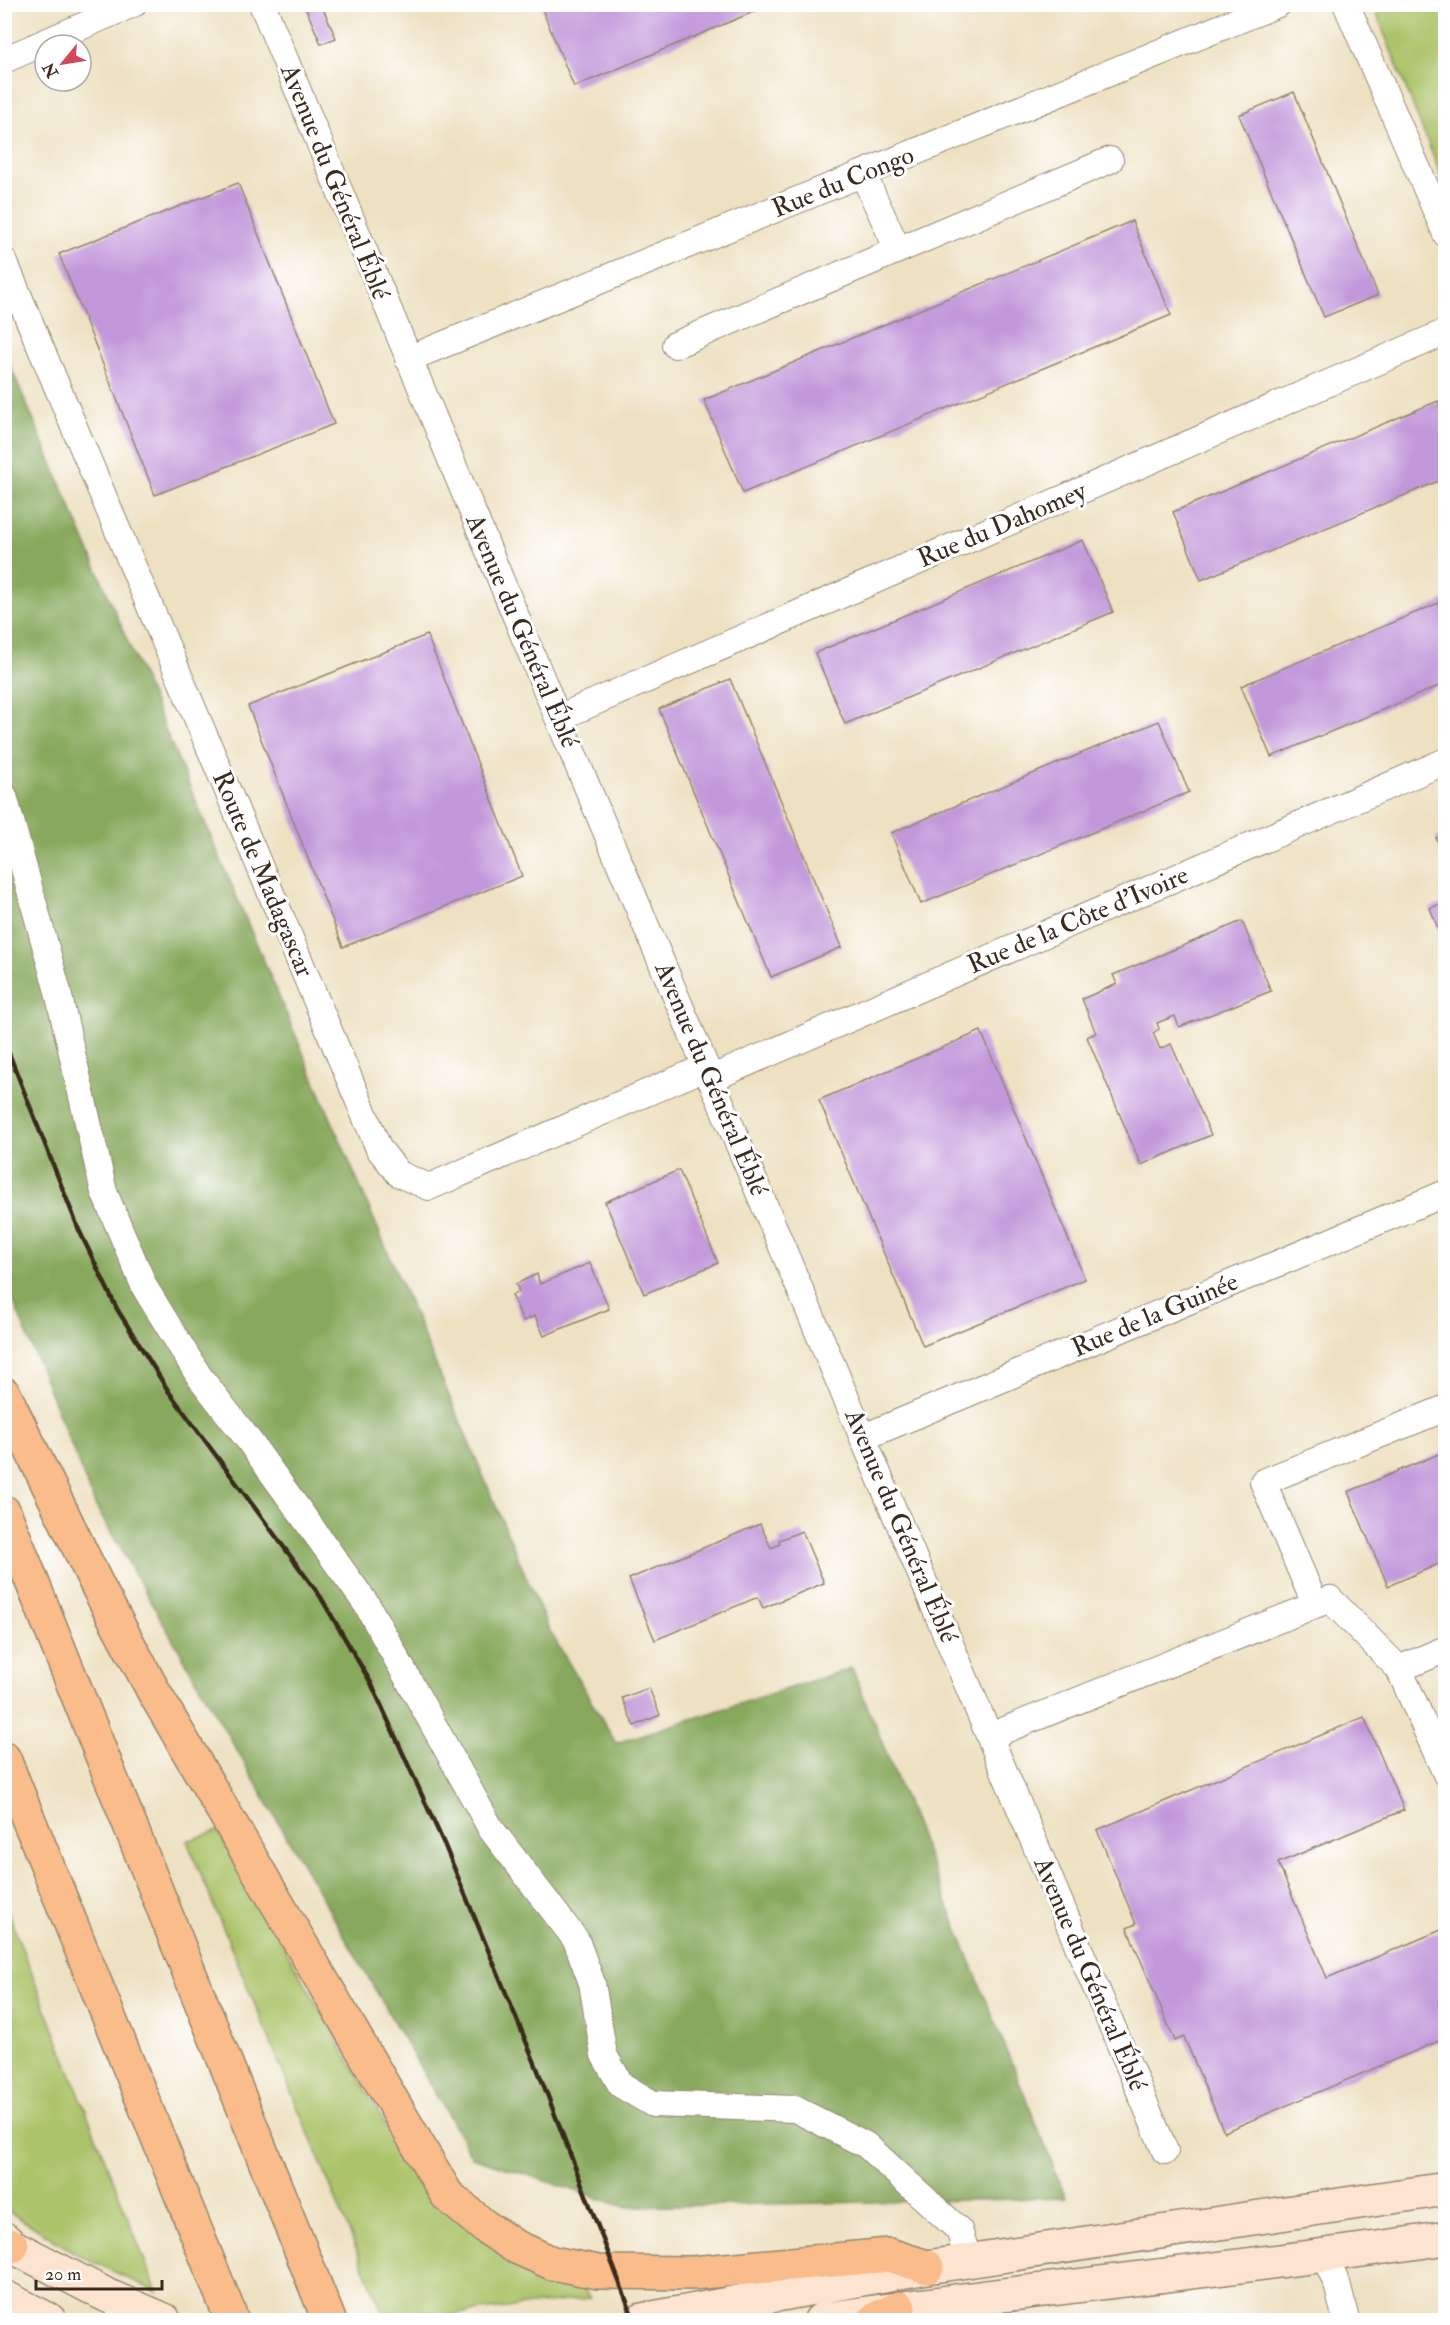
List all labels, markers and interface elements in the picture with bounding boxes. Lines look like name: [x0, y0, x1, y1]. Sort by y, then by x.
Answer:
north arrow: [33, 33, 93, 93]
text: N: [38, 58, 64, 82]
street label: Avenue du Général Éblé: [273, 58, 399, 304]
street label: Rue du Congo: [767, 139, 919, 225]
street label: Rue du Dahomey: [913, 475, 1092, 575]
street label: Avenue du Général Éblé: [458, 508, 588, 753]
street label: Route de Madagascar: [205, 766, 321, 982]
street label: Rue de la Côte d'Ivoire: [963, 859, 1193, 981]
street label: Avenue du Général Éblé: [647, 956, 777, 1201]
street label: Rue de la Guinée: [1067, 1266, 1243, 1364]
street label: Avenue du Général Éblé: [837, 1403, 967, 1648]
street label: Avenue du Général Éblé: [1026, 1851, 1156, 2096]
scale bar: [36, 2253, 162, 2291]
text: 20 m: [45, 2263, 81, 2286]

